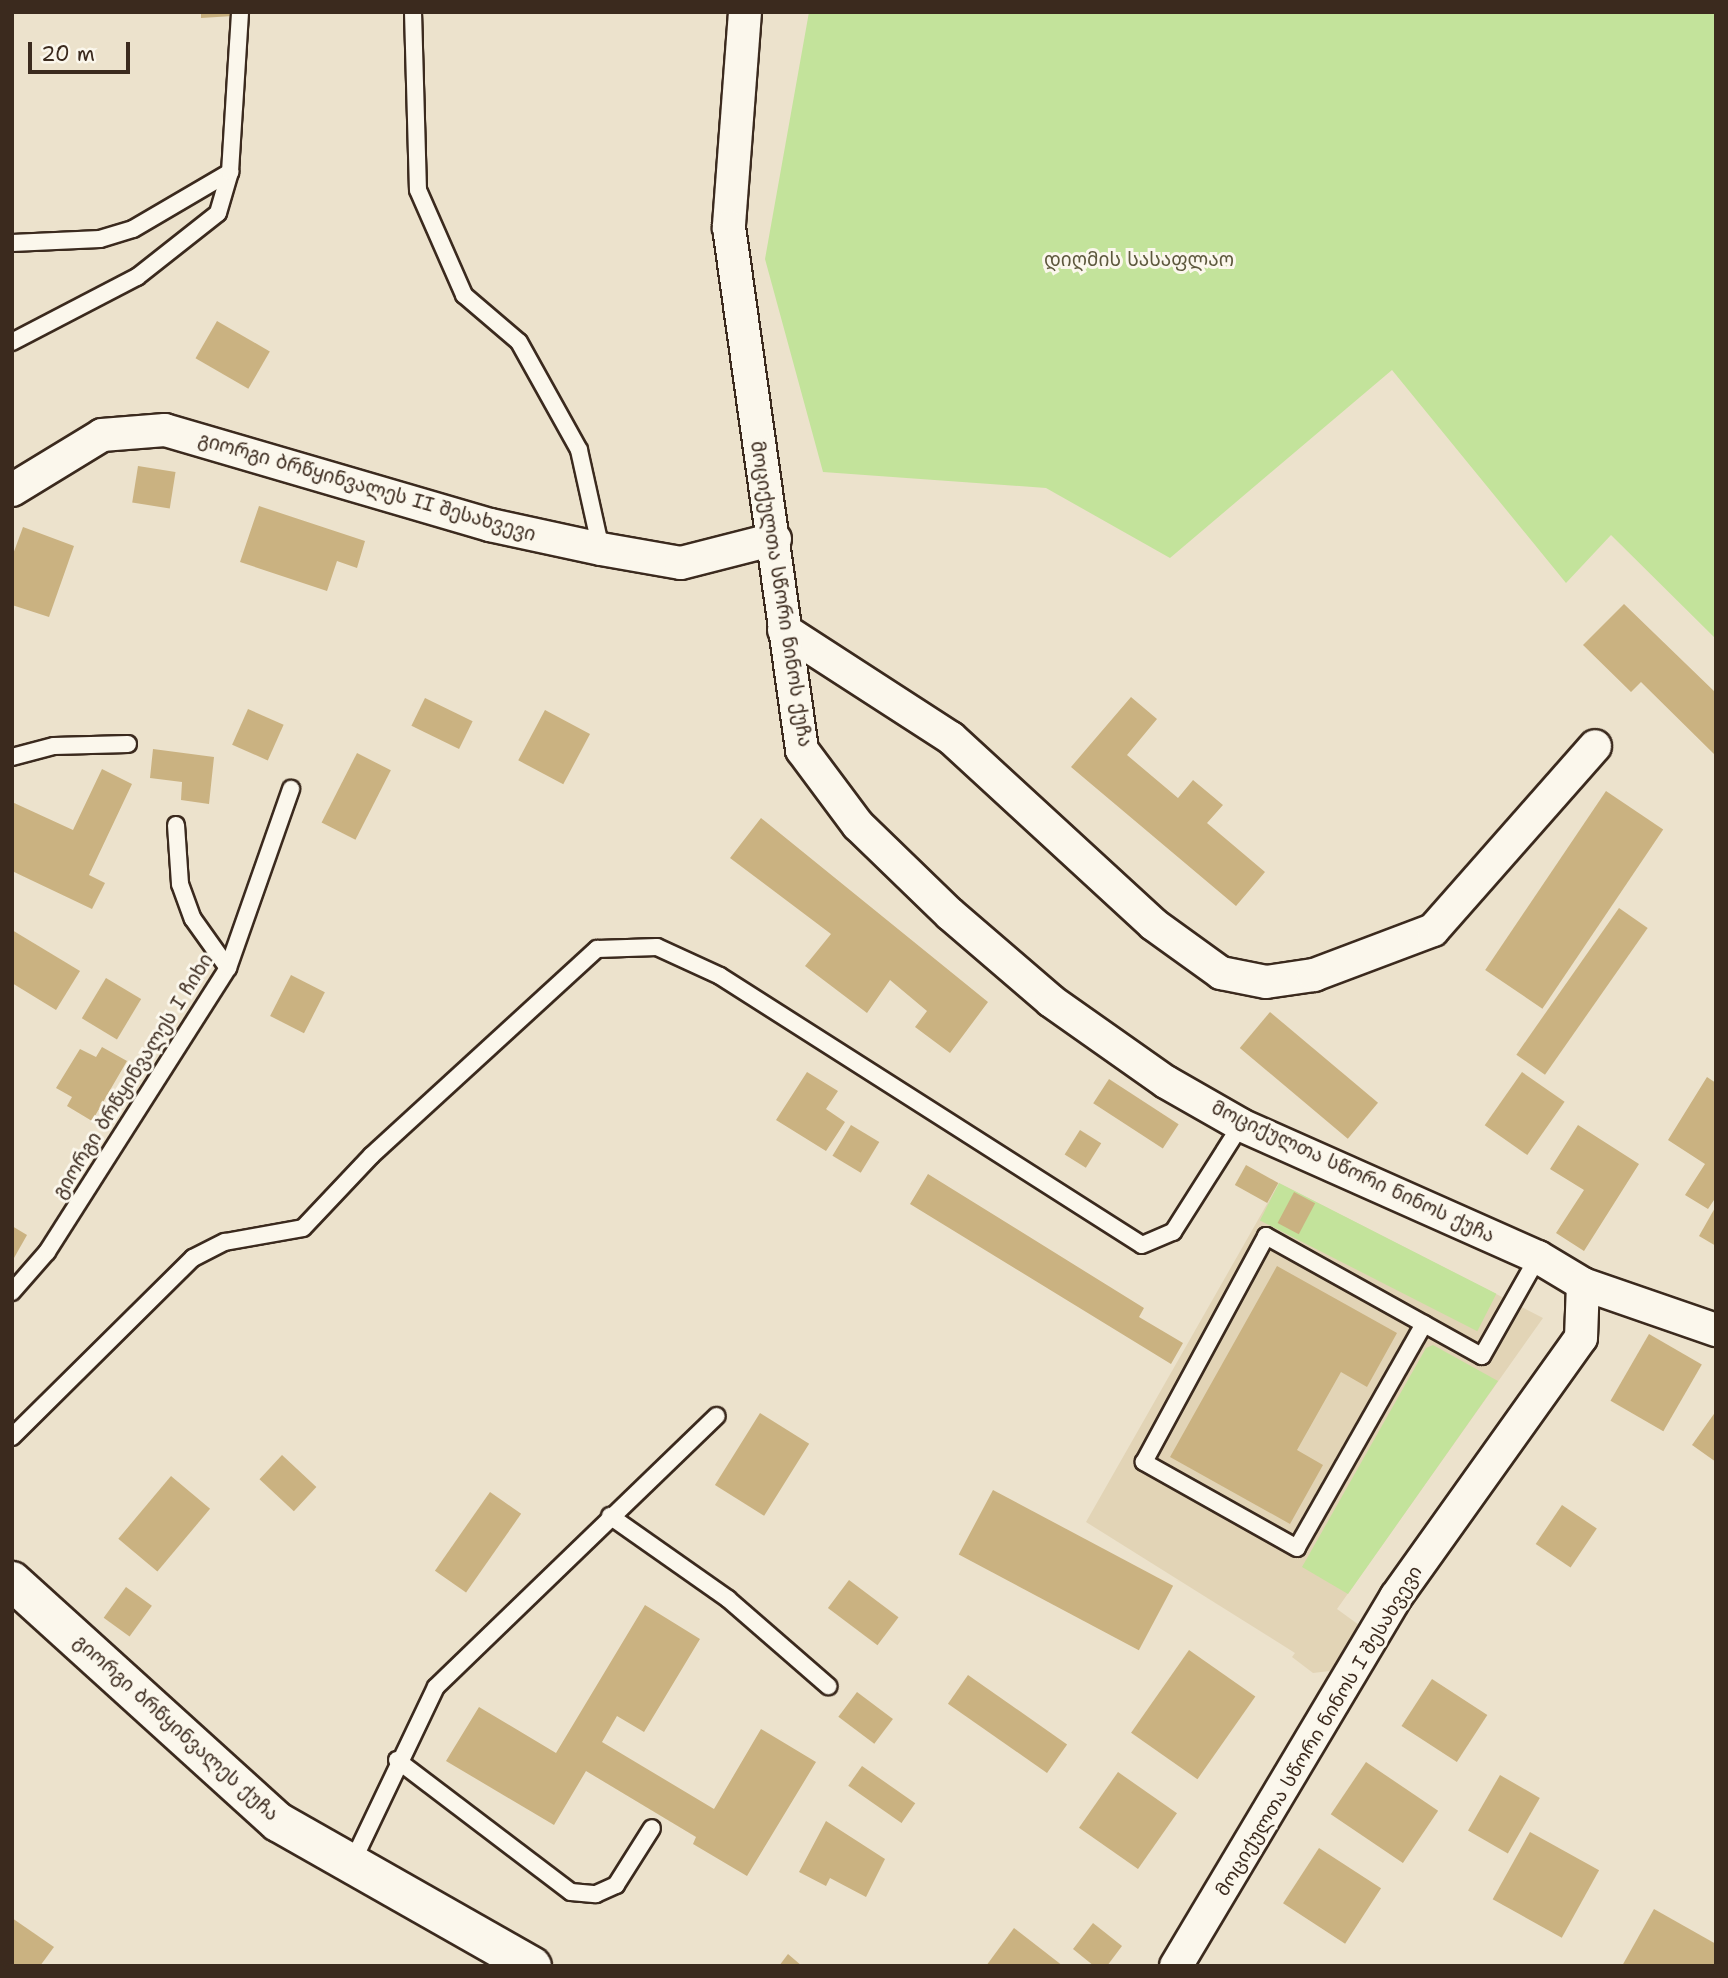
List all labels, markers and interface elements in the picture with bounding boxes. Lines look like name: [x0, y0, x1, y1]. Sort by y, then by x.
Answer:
scale bar: [32, 28, 133, 72]
text: 20 m: [41, 40, 95, 68]
park label: დიღმის სასაფლაო: [1044, 249, 1234, 271]
street label: გიორგი ბრწყინვალეს II შესახვევი: [196, 428, 538, 546]
street label: მოციქულთა სწორი ნინოს ქუჩა: [746, 439, 816, 749]
street label: გიორგი ბრწყინვალეს I ჩიხი: [48, 949, 218, 1203]
street label: მოციქულთა სწორი ნინოს ქუჩა: [1208, 1096, 1498, 1248]
street label: მოციქულთა სწორი ნინოს I შესახვევი: [1211, 1562, 1427, 1900]
street label: გიორგი ბრწყინვალეს ქუჩა: [69, 1630, 283, 1826]

